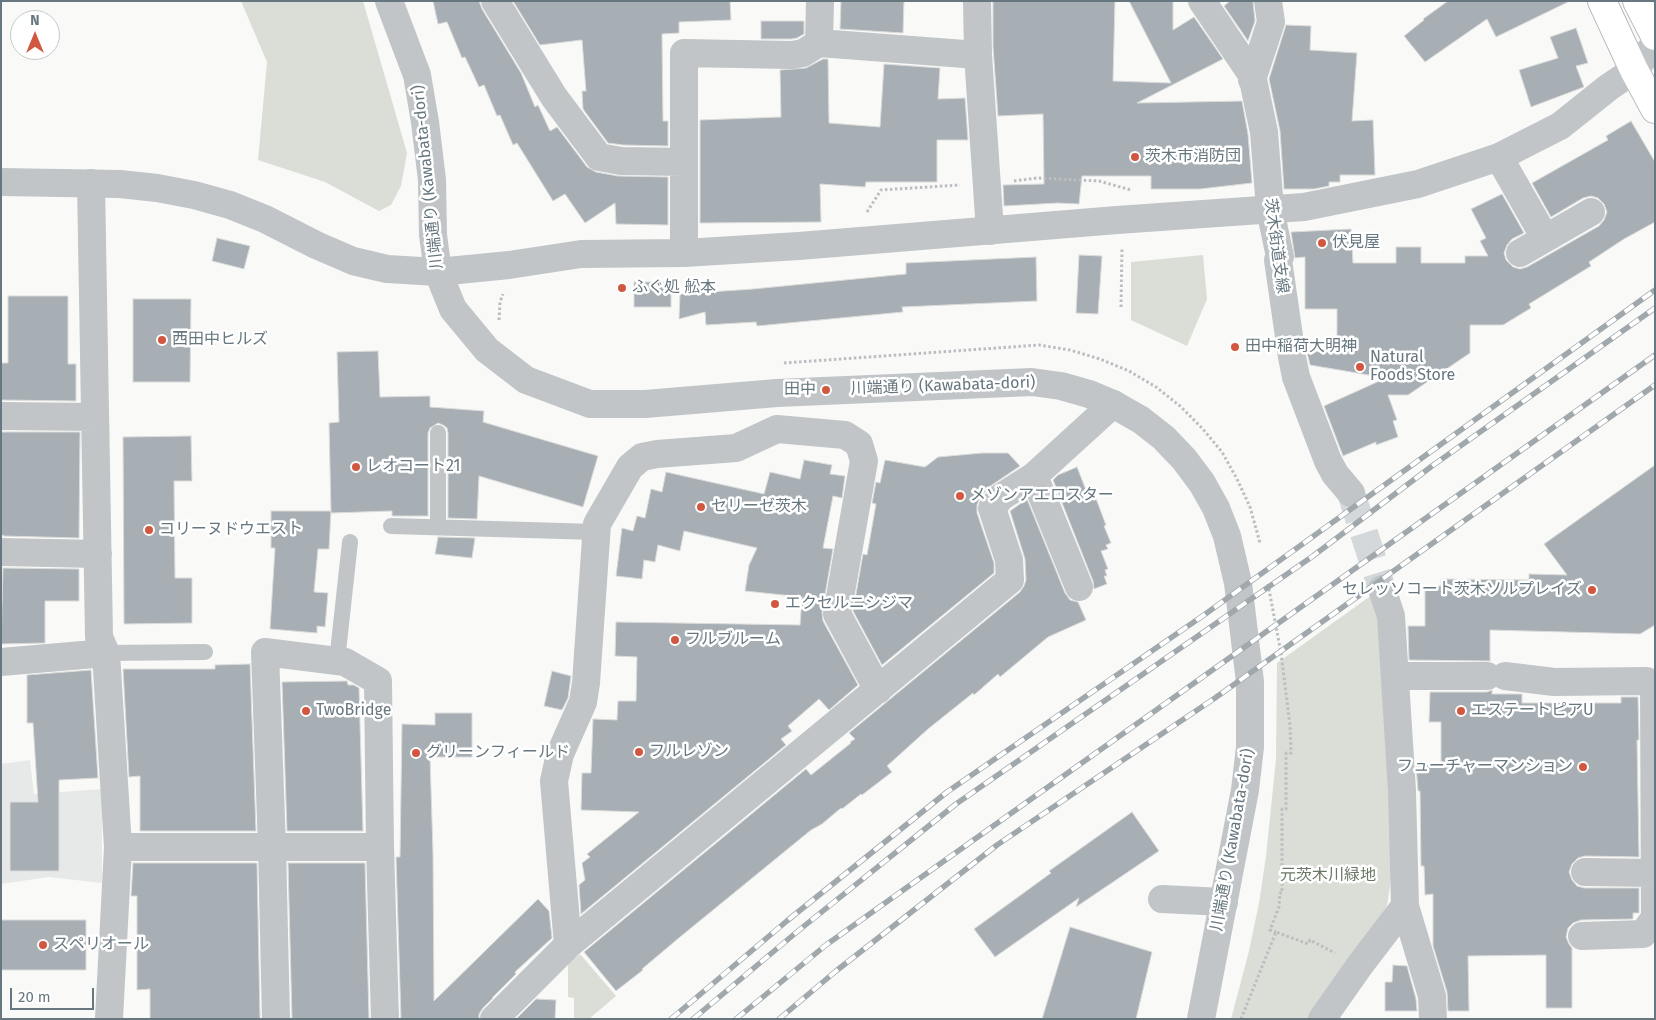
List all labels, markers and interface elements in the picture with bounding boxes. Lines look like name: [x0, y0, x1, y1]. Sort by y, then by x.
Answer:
north arrow: [10, 10, 60, 60]
text: N: [30, 12, 40, 29]
street label: 川端通り (Kawabata-dori): [409, 84, 447, 270]
place label: 茨木市消防団: [1145, 147, 1241, 167]
marker: 茨木市消防団: [1129, 151, 1141, 163]
street label: 茨木街道支線: [1260, 197, 1292, 295]
place label: 伏見屋: [1332, 233, 1380, 253]
marker: 伏見屋: [1316, 237, 1328, 249]
place label: ふぐ処 舩本: [632, 278, 716, 298]
marker: ふぐ処 舩本: [616, 282, 628, 294]
place label: 西田中ヒルズ: [172, 330, 268, 350]
marker: 西田中ヒルズ: [156, 334, 168, 346]
place label: 田中稲荷大明神: [1245, 337, 1357, 357]
marker: 田中稲荷大明神: [1229, 341, 1241, 353]
place label: Natural Foods Store: [1370, 348, 1455, 386]
marker: Natural Foods Store: [1354, 361, 1366, 373]
street label: 川端通り (Kawabata-dori): [850, 373, 1036, 399]
place label: 田中: [784, 380, 816, 400]
marker: 田中: [820, 384, 832, 396]
place label: レオコート21: [366, 457, 460, 477]
marker: レオコート21: [350, 461, 362, 473]
place label: メゾンアエロスター: [970, 486, 1114, 506]
marker: メゾンアエロスター: [954, 490, 966, 502]
place label: セリーゼ茨木: [711, 497, 807, 517]
marker: セリーゼ茨木: [695, 501, 707, 513]
place label: コリーヌドウエスト: [159, 520, 303, 540]
marker: コリーヌドウエスト: [143, 524, 155, 536]
place label: セレッソコート茨木ソルプレイズ: [1342, 580, 1582, 600]
marker: セレッソコート茨木ソルプレイズ: [1586, 584, 1598, 596]
place label: エクセルニシジマ: [785, 594, 913, 614]
marker: エクセルニシジマ: [769, 598, 781, 610]
place label: フルブルーム: [685, 630, 781, 650]
marker: フルブルーム: [669, 634, 681, 646]
place label: TwoBridge: [316, 701, 391, 721]
place label: エステートピアU: [1471, 701, 1594, 721]
marker: TwoBridge: [300, 705, 312, 717]
marker: エステートピアU: [1455, 705, 1467, 717]
place label: フルレゾン: [649, 742, 729, 762]
place label: グリーンフィールド: [426, 743, 570, 763]
marker: フルレゾン: [633, 746, 645, 758]
marker: グリーンフィールド: [410, 747, 422, 759]
street label: 川端通り (Kawabata-dori): [1207, 747, 1259, 933]
place label: フューチャーマンション: [1397, 757, 1573, 777]
marker: フューチャーマンション: [1577, 761, 1589, 773]
park label: 元茨木川緑地: [1280, 866, 1376, 886]
place label: スペリオール: [53, 935, 149, 955]
marker: スペリオール: [37, 939, 49, 951]
scale bar: [12, 978, 96, 1010]
text: 20 m: [18, 988, 51, 1006]

